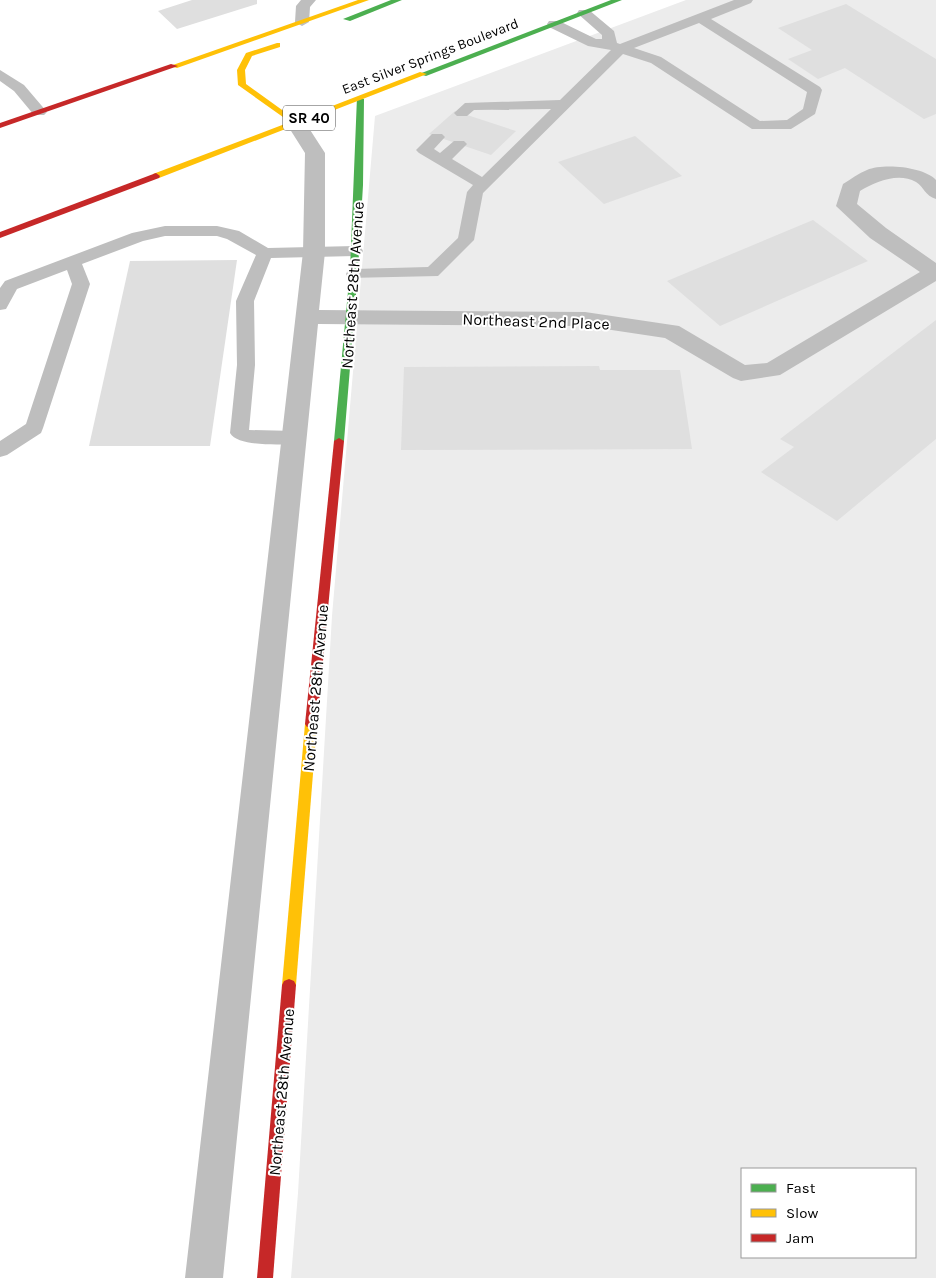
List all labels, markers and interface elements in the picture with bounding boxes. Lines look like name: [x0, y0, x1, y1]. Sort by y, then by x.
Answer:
street label: East Silver Springs Boulevard: [340, 15, 521, 98]
road number: SR 40: [283, 106, 335, 130]
street label: Northeast 28th Avenue: [337, 201, 368, 369]
street label: Northeast 2nd Place: [462, 309, 610, 334]
street label: Northeast 28th Avenue: [299, 604, 332, 772]
street label: Northeast 28th Avenue: [265, 1008, 298, 1176]
legend: [741, 1168, 916, 1258]
text: Fast: [786, 1179, 816, 1197]
text: Slow: [786, 1204, 818, 1222]
text: Jam: [786, 1229, 814, 1247]

